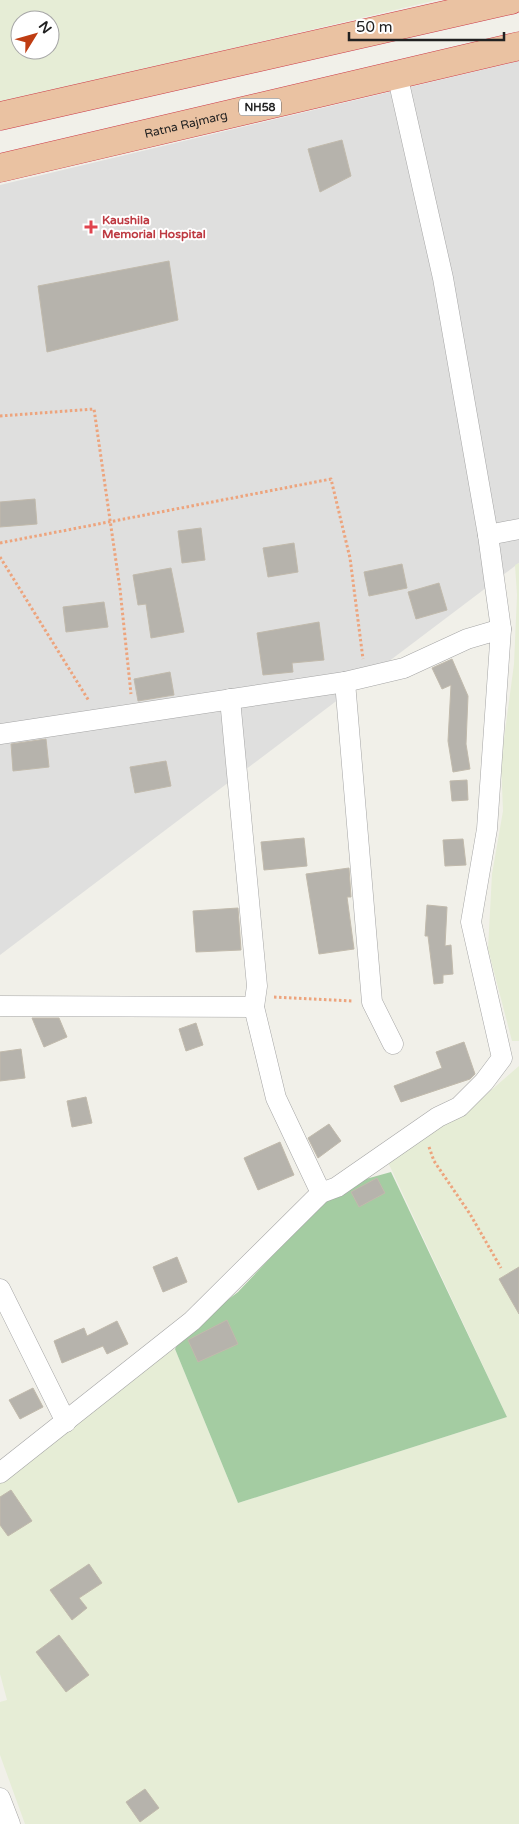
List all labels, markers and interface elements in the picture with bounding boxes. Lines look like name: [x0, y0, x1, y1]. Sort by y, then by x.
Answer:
north arrow: [10, 10, 60, 60]
scale bar: [349, 10, 504, 42]
text: N: [35, 18, 55, 37]
text: 50 m: [356, 18, 393, 36]
road number: NH58: [239, 98, 281, 115]
street label: Ratna Rajmarg: [143, 108, 229, 141]
place label: Kaushila Memorial Hospital: [102, 213, 206, 242]
marker: Kaushila Memorial Hospital: [84, 220, 98, 234]

